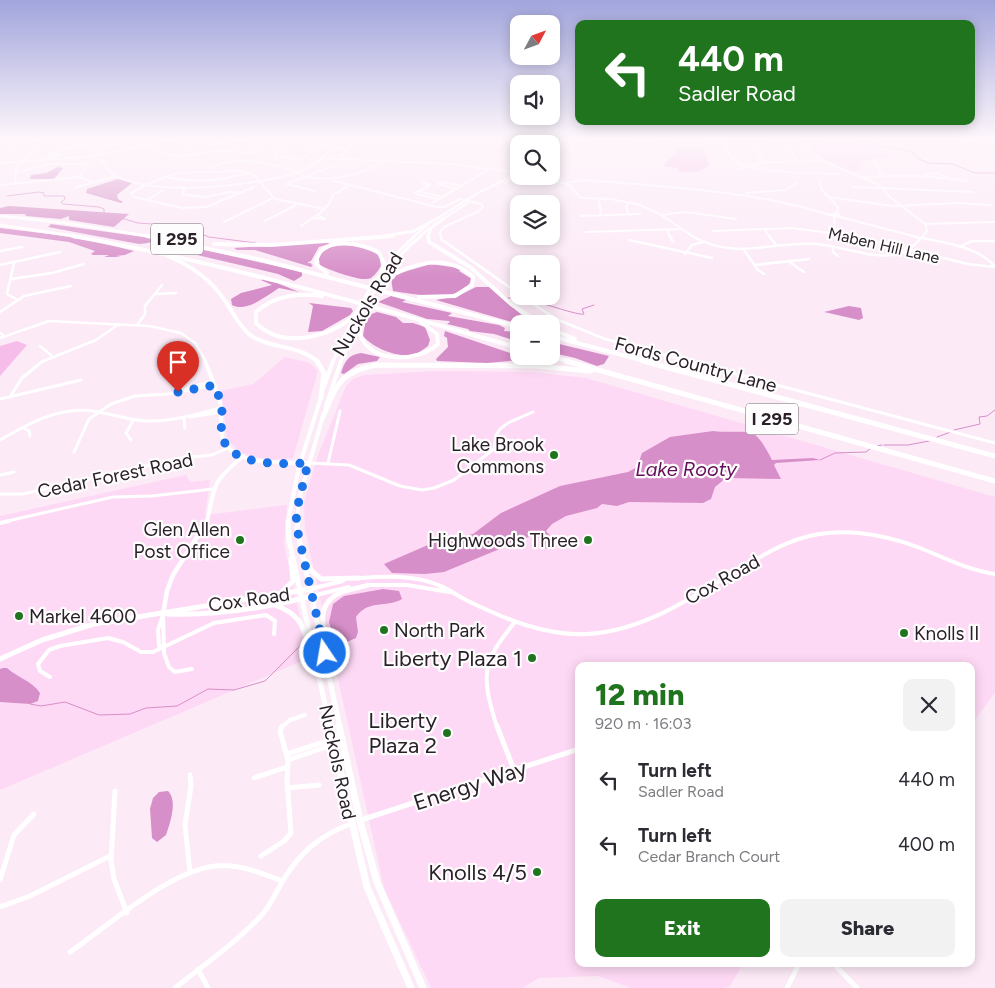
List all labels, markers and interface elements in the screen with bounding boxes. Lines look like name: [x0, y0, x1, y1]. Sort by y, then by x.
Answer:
north arrow: [510, 15, 560, 65]
map controls: [510, 15, 560, 365]
text: 440 m: [678, 38, 784, 80]
icon: left: [595, 40, 660, 105]
button: sound: [510, 75, 560, 125]
text: Sadler Road: [678, 80, 796, 107]
button: search: [510, 135, 560, 185]
button: layers: [510, 195, 560, 245]
road number: I 295: [151, 223, 203, 254]
street label: Maben Hill Lane: [826, 223, 942, 268]
street label: Nuckols Road: [327, 248, 407, 360]
button: +: [510, 255, 560, 305]
button: −: [510, 315, 560, 365]
street label: Fords Country Lane: [612, 332, 780, 397]
pin: [157, 341, 199, 392]
icon: arrive: [164, 348, 192, 376]
road number: I 295: [746, 404, 798, 434]
place label: Lake Brook Commons: [451, 433, 545, 478]
street label: Cedar Forest Road: [35, 448, 195, 503]
marker: Lake Brook Commons: [548, 449, 560, 461]
water label: Lake Rooty: [635, 457, 738, 481]
place label: Glen Allen Post Office: [134, 518, 230, 563]
place label: Highwoods Three: [428, 529, 578, 552]
marker: Glen Allen Post Office: [234, 534, 246, 546]
marker: Highwoods Three: [582, 534, 594, 546]
street label: Cox Road: [681, 549, 764, 609]
street label: Cox Road: [207, 582, 291, 617]
place label: Markel 4600: [29, 605, 136, 628]
marker: Markel 4600: [13, 610, 25, 622]
place label: North Park: [394, 619, 486, 642]
place label: Knolls II: [914, 622, 979, 645]
marker: North Park: [378, 624, 390, 636]
position arrow: [298, 626, 350, 678]
marker: Knolls II: [898, 627, 910, 639]
place label: Liberty Plaza 1: [382, 645, 522, 672]
marker: Liberty Plaza 1: [526, 652, 538, 664]
text: 12 min: [595, 676, 684, 713]
button: close: [903, 679, 955, 731]
street label: Nuckols Road: [314, 702, 361, 822]
place label: Liberty Plaza 2: [368, 707, 437, 759]
text: 920 m · 16:03: [595, 714, 691, 733]
marker: Liberty Plaza 2: [441, 727, 453, 739]
street label: Energy Way: [410, 754, 531, 816]
text: Turn left: [638, 759, 712, 782]
icon: left: [595, 766, 623, 794]
text: 440 m: [898, 768, 955, 791]
text: Sadler Road: [638, 782, 724, 801]
text: Turn left: [638, 824, 712, 847]
icon: left: [595, 831, 623, 859]
text: 400 m: [898, 833, 955, 856]
text: Cedar Branch Court: [638, 847, 780, 866]
place label: Knolls 4/5: [428, 859, 527, 886]
marker: Knolls 4/5: [531, 866, 543, 878]
button: Exit: [595, 899, 770, 957]
button: Share: [780, 899, 955, 957]

